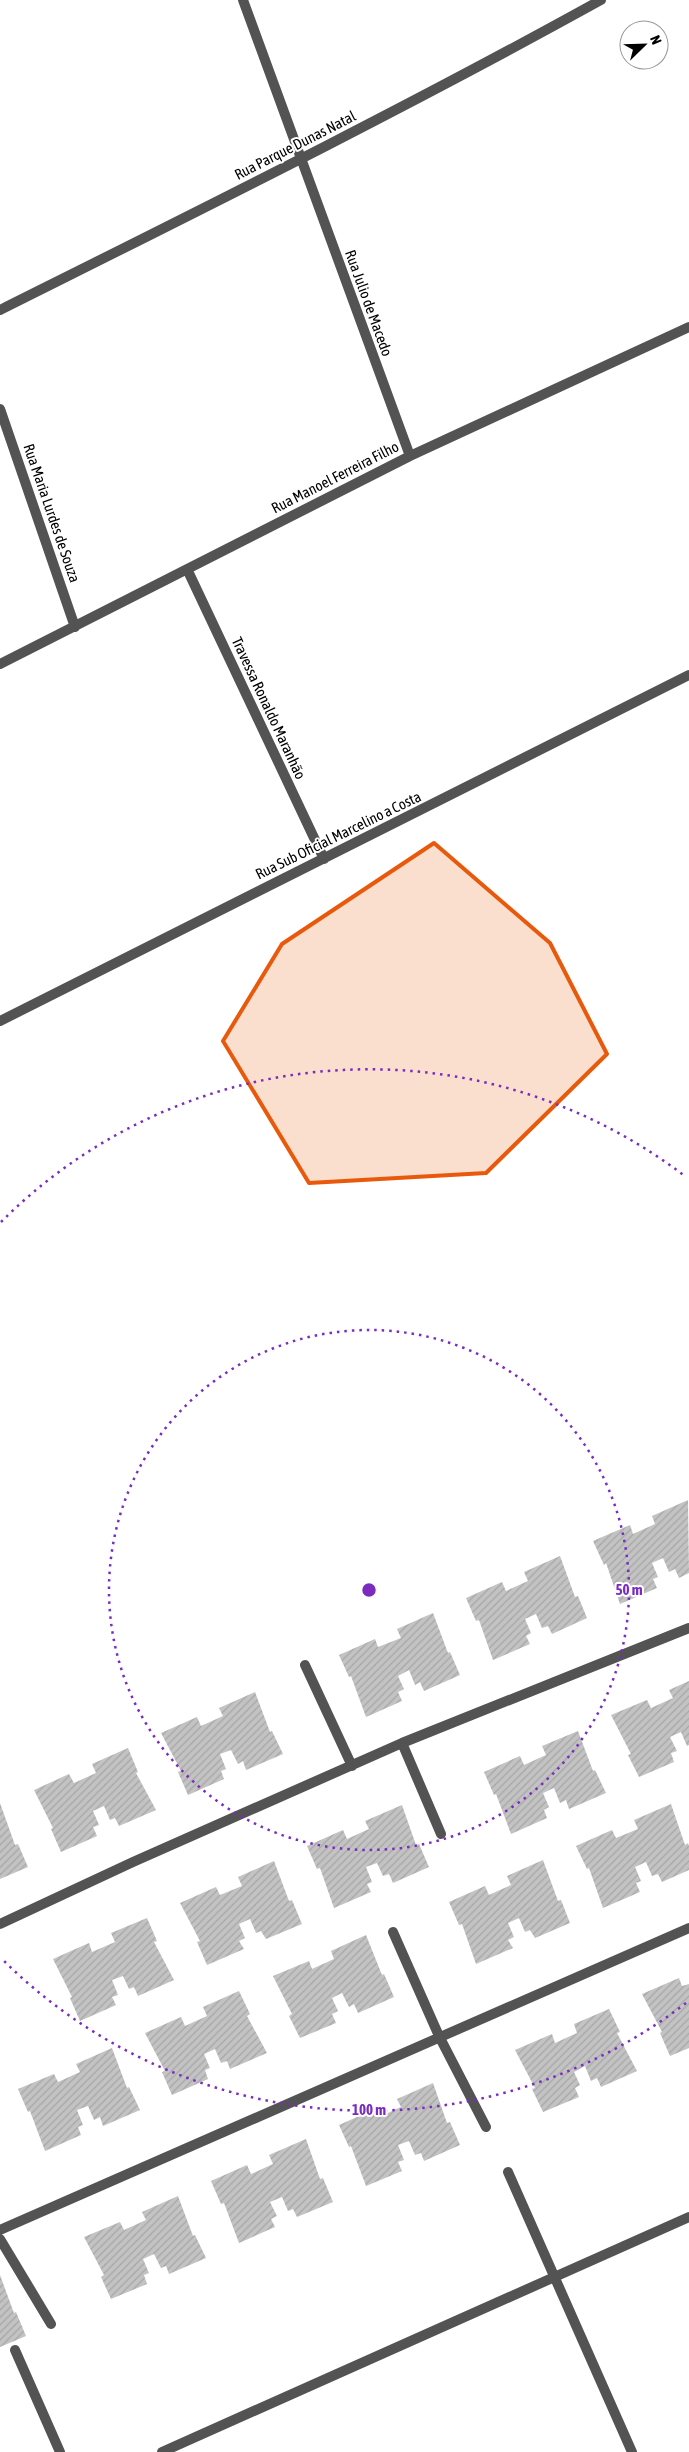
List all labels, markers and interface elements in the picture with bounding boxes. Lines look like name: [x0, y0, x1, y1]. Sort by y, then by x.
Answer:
north arrow: [619, 20, 669, 70]
text: N: [647, 33, 665, 47]
street label: Rua Parque Dunas Natal: [232, 107, 358, 183]
street label: Rua Julio de Macedo: [342, 248, 396, 358]
street label: Rua Manoel Ferreira Filho: [269, 438, 401, 516]
street label: Rua Maria Lurdes de Souza: [20, 441, 84, 585]
street label: Travessa Ronaldo Maranhão: [229, 634, 309, 782]
street label: Rua Sub Oficial Marcelino a Costa: [253, 787, 423, 883]
centre of rings: [360, 1581, 378, 1599]
text: 50 m: [616, 1581, 643, 1598]
text: 100 m: [352, 2101, 386, 2118]

